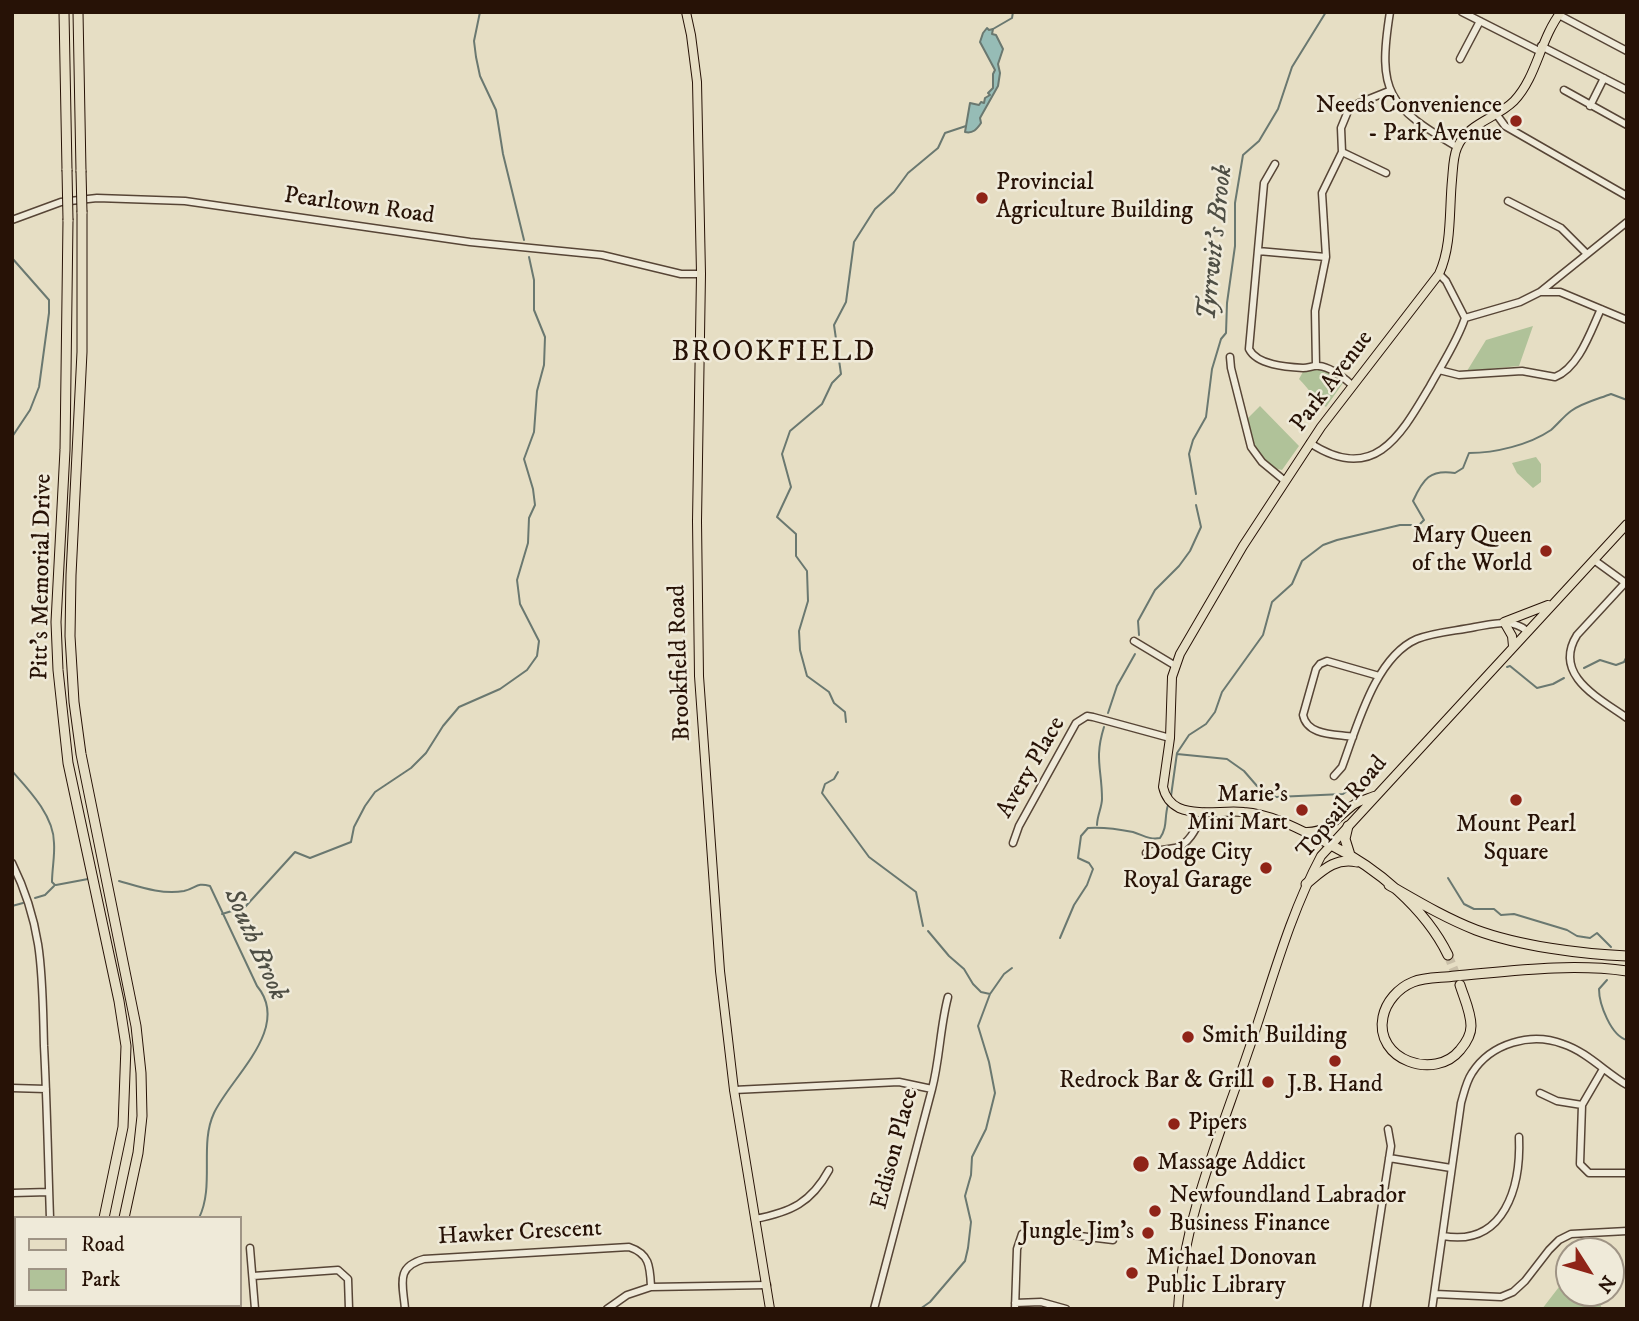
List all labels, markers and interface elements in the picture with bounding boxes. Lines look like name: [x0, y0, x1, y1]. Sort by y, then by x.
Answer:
place label: Needs Convenience - Park Avenue: [1316, 93, 1502, 149]
marker: Needs Convenience - Park Avenue: [1508, 113, 1524, 129]
water label: Tyrrwit's Brook: [1193, 164, 1241, 322]
place label: Provincial Agriculture Building: [996, 170, 1193, 226]
street label: Pearltown Road: [282, 182, 436, 232]
marker: Provincial Agriculture Building: [974, 190, 990, 206]
street label: Park Avenue: [1286, 326, 1380, 438]
district label: BROOKFIELD: [673, 337, 875, 371]
street label: Pitt's Memorial Drive: [27, 473, 59, 681]
place label: Mary Queen of the World: [1412, 523, 1532, 579]
marker: Mary Queen of the World: [1538, 543, 1554, 559]
street label: Brookfield Road: [664, 584, 698, 742]
street label: Avery Place: [991, 712, 1073, 824]
street label: Topsail Road: [1292, 751, 1394, 865]
place label: Marie's Mini Mart: [1187, 782, 1288, 838]
marker: Mount Pearl Square: [1508, 792, 1524, 808]
marker: Marie's Mini Mart: [1294, 802, 1310, 818]
place label: Mount Pearl Square: [1456, 812, 1576, 868]
place label: Dodge City Royal Garage: [1123, 840, 1252, 896]
marker: Dodge City Royal Garage: [1258, 860, 1274, 876]
water label: South Brook: [215, 884, 293, 1006]
place label: Smith Building: [1202, 1023, 1347, 1051]
marker: Smith Building: [1180, 1029, 1196, 1045]
marker: J.B. Hand: [1327, 1053, 1343, 1069]
place label: Redrock Bar & Grill: [1059, 1068, 1254, 1096]
place label: J.B. Hand: [1287, 1072, 1383, 1100]
marker: Redrock Bar & Grill: [1260, 1074, 1276, 1090]
street label: Edison Place: [866, 1085, 926, 1213]
place label: Pipers: [1188, 1110, 1247, 1138]
marker: Pipers: [1166, 1116, 1182, 1132]
place label: Massage Addict: [1157, 1150, 1306, 1178]
marker: Massage Addict: [1131, 1154, 1151, 1174]
place label: Newfoundland Labrador Business Finance: [1169, 1183, 1406, 1239]
marker: Newfoundland Labrador Business Finance: [1147, 1203, 1163, 1219]
street label: Hawker Crescent: [437, 1215, 603, 1253]
legend: [14, 1216, 242, 1307]
place label: Jungle Jim's: [1020, 1219, 1134, 1247]
marker: Jungle Jim's: [1140, 1225, 1156, 1241]
text: Road: [81, 1232, 125, 1258]
north arrow: [1555, 1237, 1625, 1307]
place label: Michael Donovan Public Library: [1146, 1245, 1317, 1301]
marker: Michael Donovan Public Library: [1124, 1265, 1140, 1281]
text: Park: [81, 1267, 120, 1293]
text: N: [1592, 1271, 1619, 1297]

